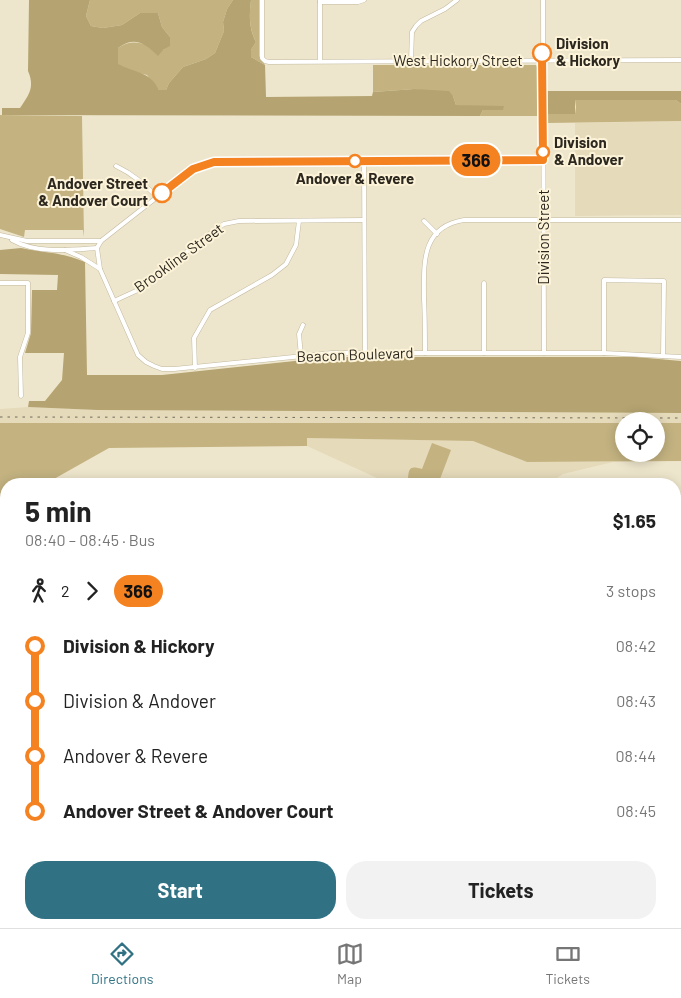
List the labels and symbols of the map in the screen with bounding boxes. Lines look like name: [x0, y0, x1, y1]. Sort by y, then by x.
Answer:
place label: Division & Hickory: [556, 34, 620, 69]
marker: Division & Hickory: [532, 43, 552, 63]
street label: West Hickory Street: [393, 51, 523, 69]
place label: Division & Andover: [554, 133, 624, 168]
line badge: 366: [447, 144, 505, 176]
marker: Division & Andover: [536, 145, 550, 159]
marker: Andover & Revere: [348, 154, 362, 168]
place label: Andover & Revere: [296, 169, 414, 187]
place label: Andover Street & Andover Court: [38, 174, 148, 209]
marker: Andover Street & Andover Court: [152, 183, 172, 203]
street label: Division Street: [534, 189, 552, 285]
street label: Brookline Street: [130, 219, 227, 296]
street label: Beacon Boulevard: [296, 343, 414, 365]

